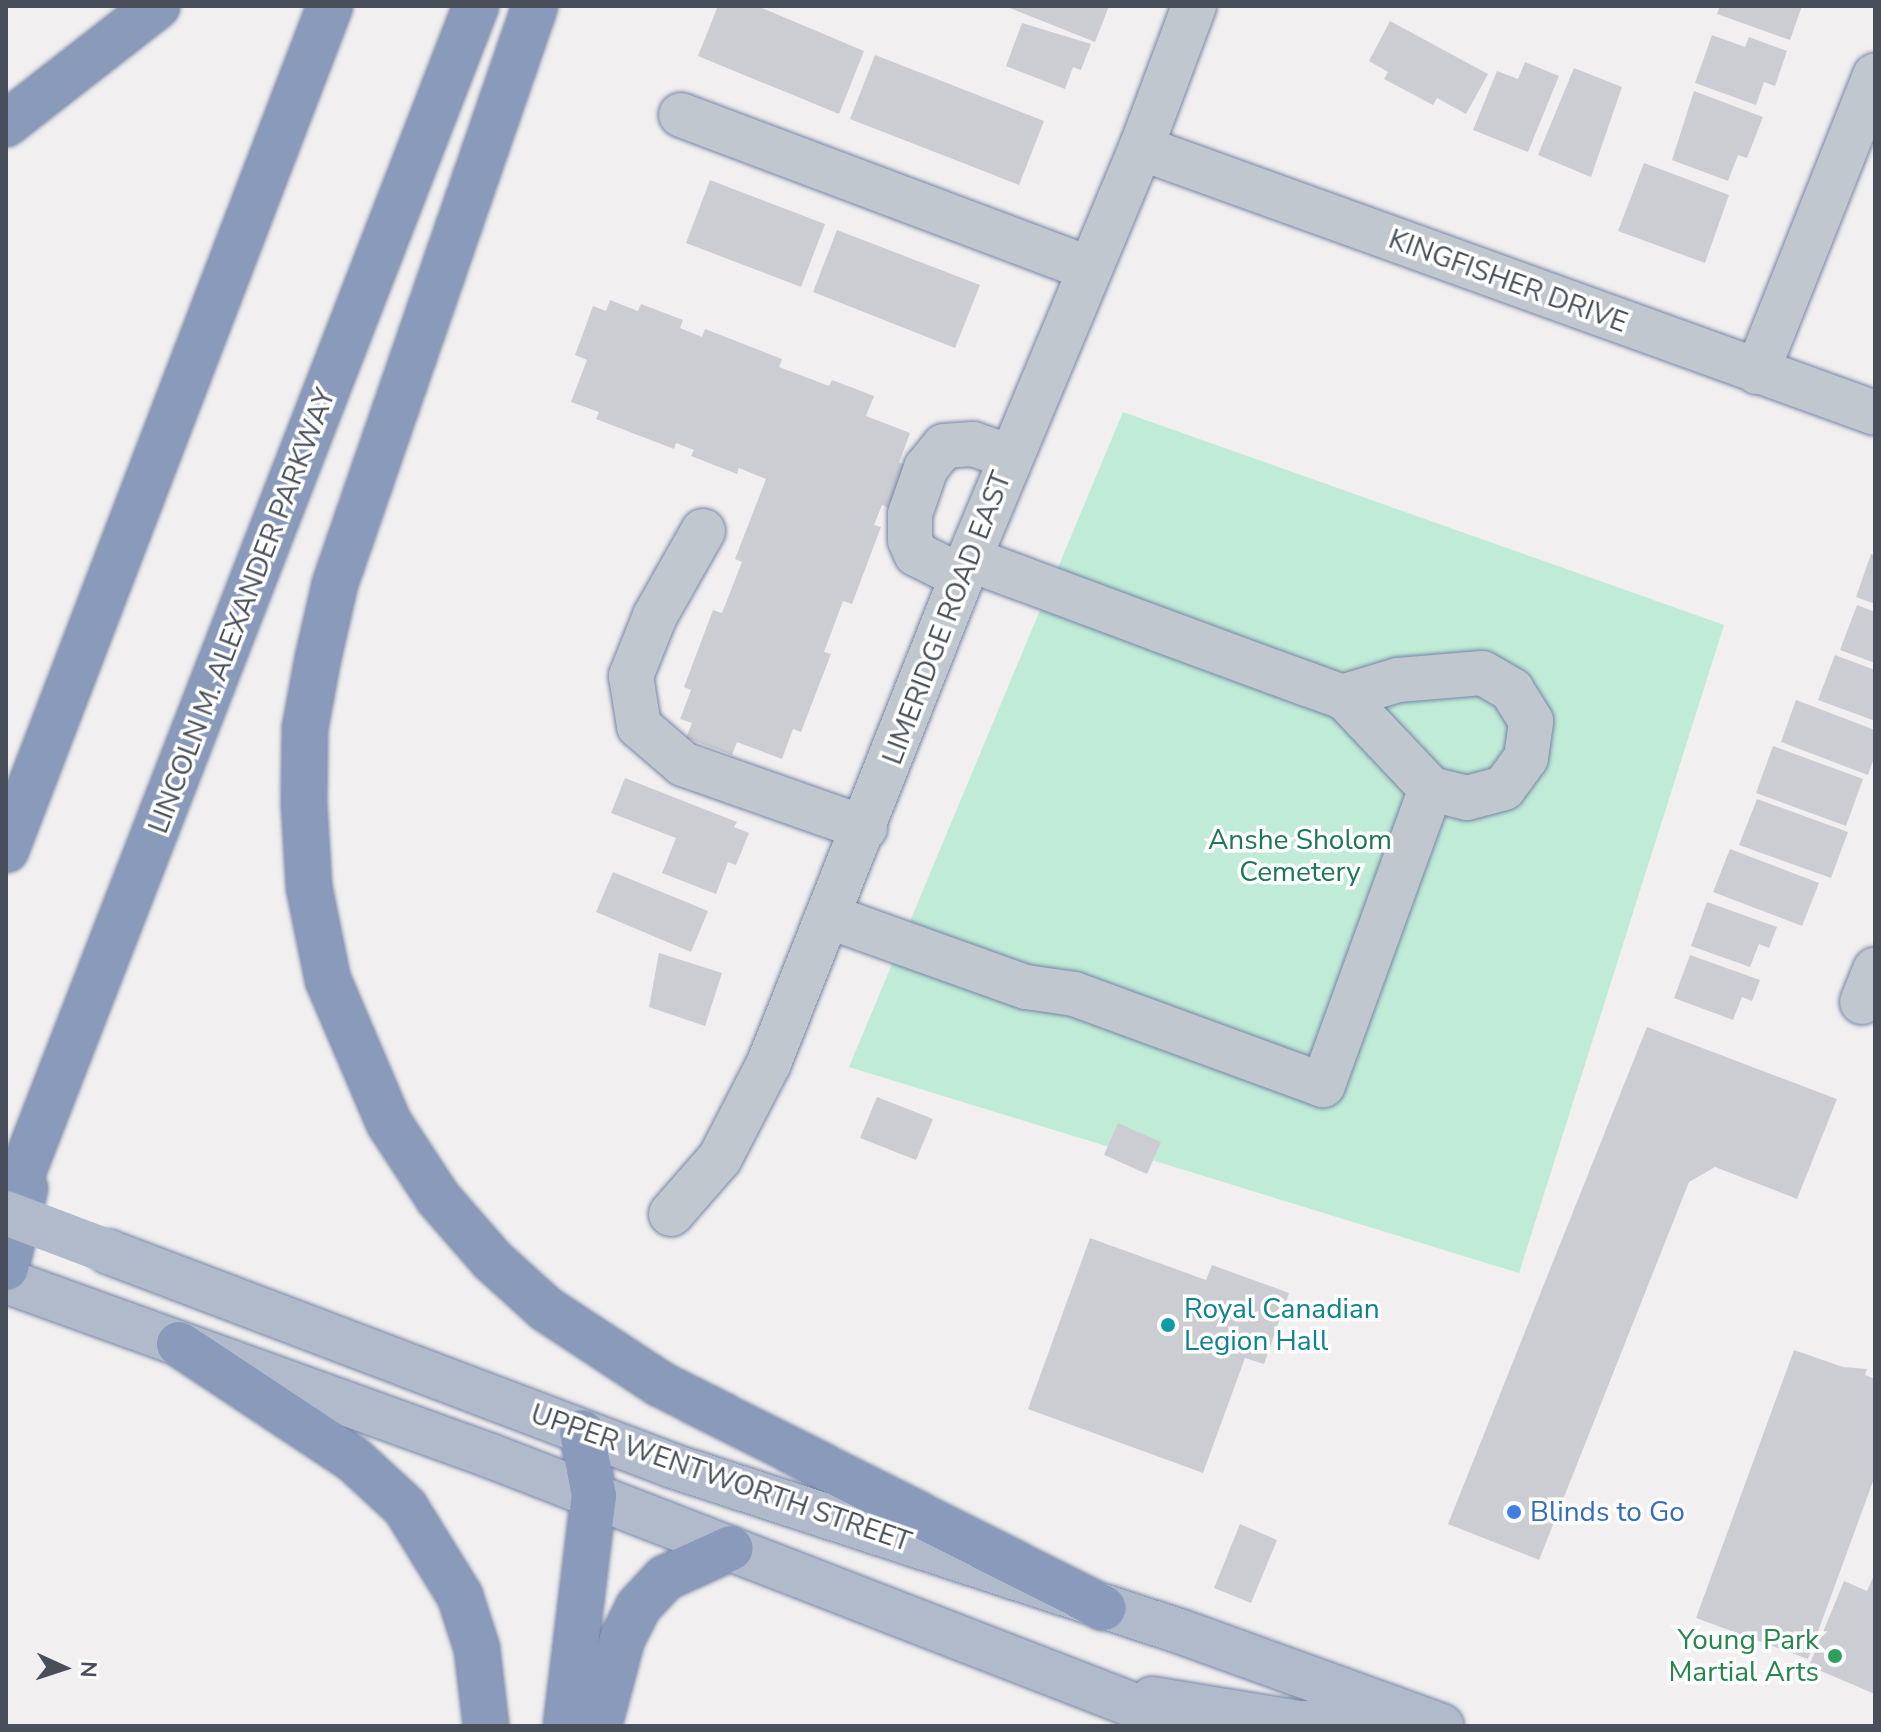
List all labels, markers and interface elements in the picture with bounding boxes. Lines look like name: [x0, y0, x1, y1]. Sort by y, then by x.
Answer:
street label: KINGFISHER DRIVE: [1384, 222, 1632, 340]
street label: LINCOLN M. ALEXANDER PARKWAY: [141, 384, 343, 838]
street label: LIMERIDGE ROAD EAST: [876, 467, 1018, 769]
park label: Anshe Sholom Cemetery: [1208, 823, 1392, 889]
place label: Royal Canadian Legion Hall: [1184, 1292, 1380, 1358]
marker: Royal Canadian Legion Hall: [1159, 1316, 1177, 1334]
street label: UPPER WENTWORTH STREET: [526, 1397, 916, 1559]
place label: Blinds to Go: [1530, 1495, 1685, 1529]
marker: Blinds to Go: [1505, 1503, 1523, 1521]
place label: Young Park Martial Arts: [1668, 1623, 1819, 1689]
north arrow: [24, 1628, 104, 1708]
marker: Young Park Martial Arts: [1826, 1647, 1844, 1665]
text: N: [73, 1660, 103, 1678]

